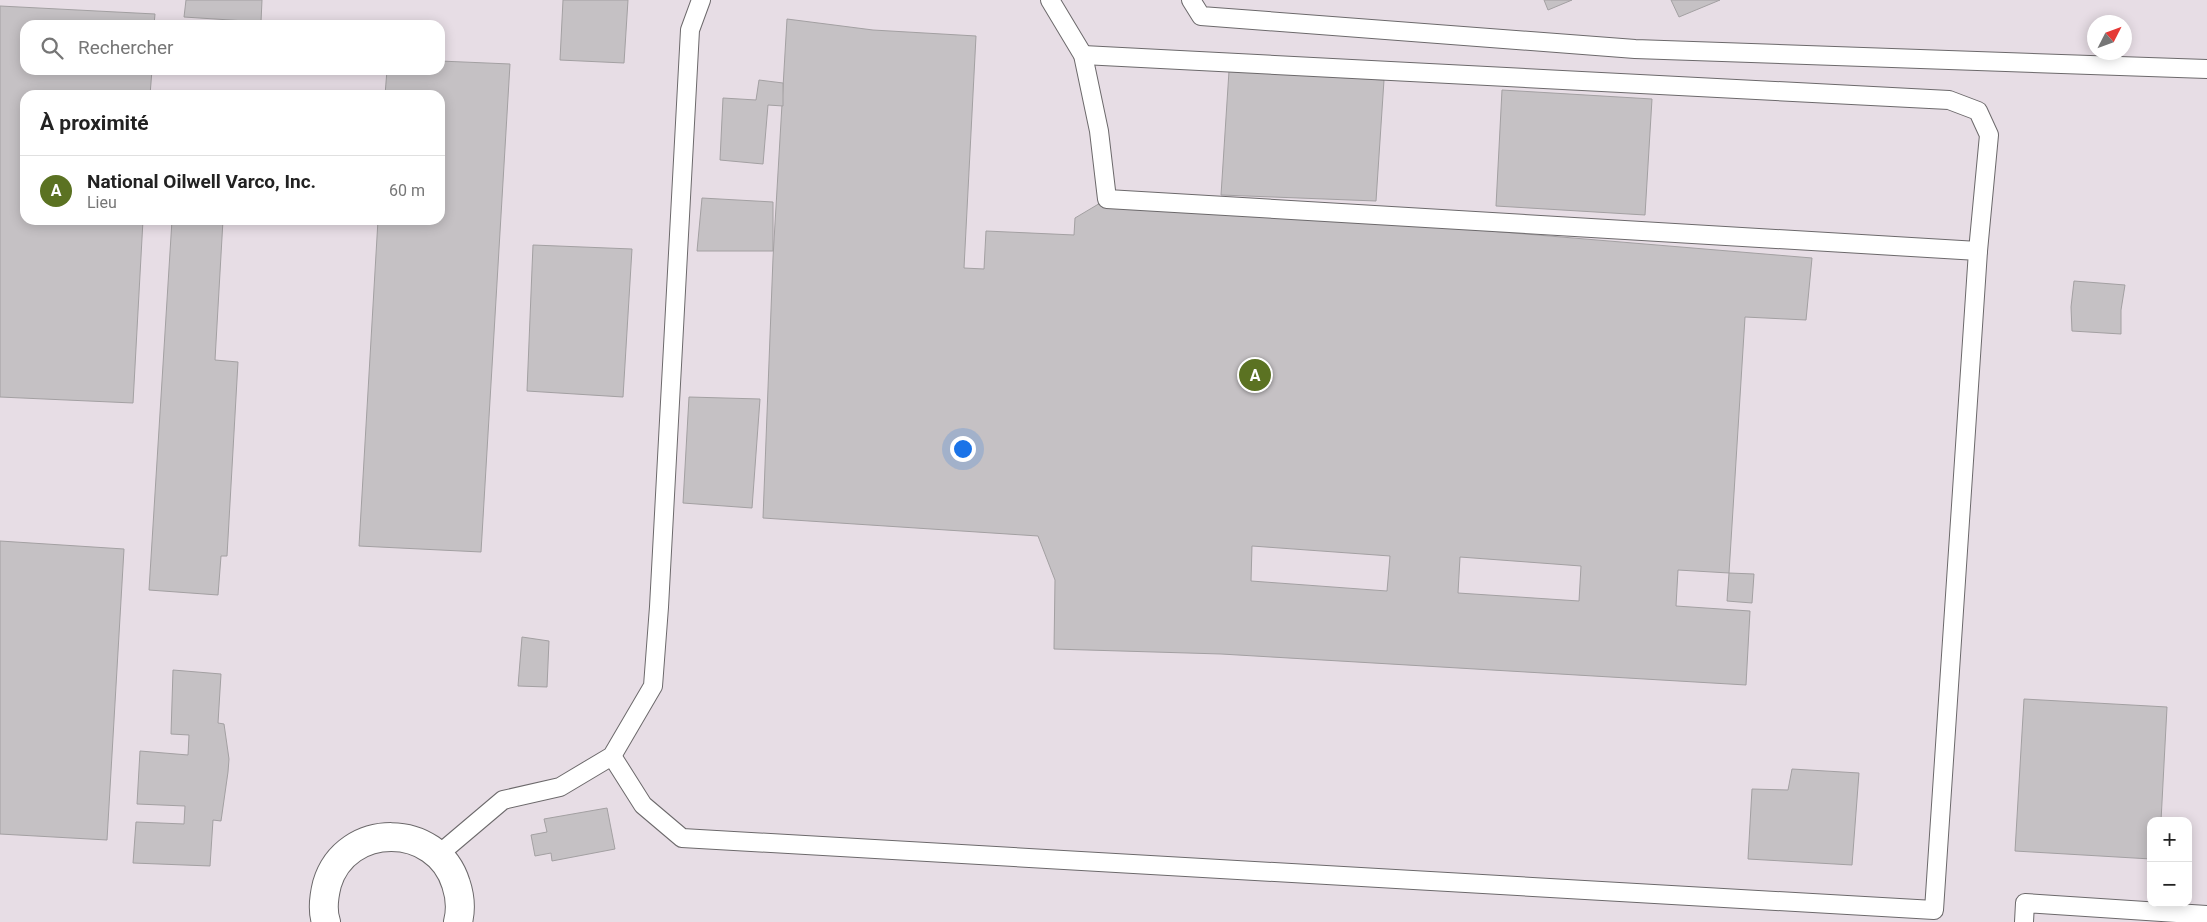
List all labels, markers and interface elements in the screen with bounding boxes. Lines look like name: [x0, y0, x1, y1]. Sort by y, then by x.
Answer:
north arrow: [2087, 15, 2132, 60]
search box: [20, 20, 445, 75]
icon: search: [38, 34, 66, 62]
text: Rechercher: [78, 36, 173, 59]
text: À proximité: [40, 111, 149, 135]
text: National Oilwell Varco, Inc.: [87, 170, 316, 193]
text: A: [51, 181, 61, 200]
text: 60 m: [389, 181, 425, 200]
text: Lieu: [87, 193, 117, 212]
pin: A: [1239, 356, 1271, 394]
your location: [950, 436, 976, 462]
map controls: [2147, 817, 2192, 907]
button: +: [2147, 817, 2192, 862]
button: −: [2147, 862, 2192, 907]

